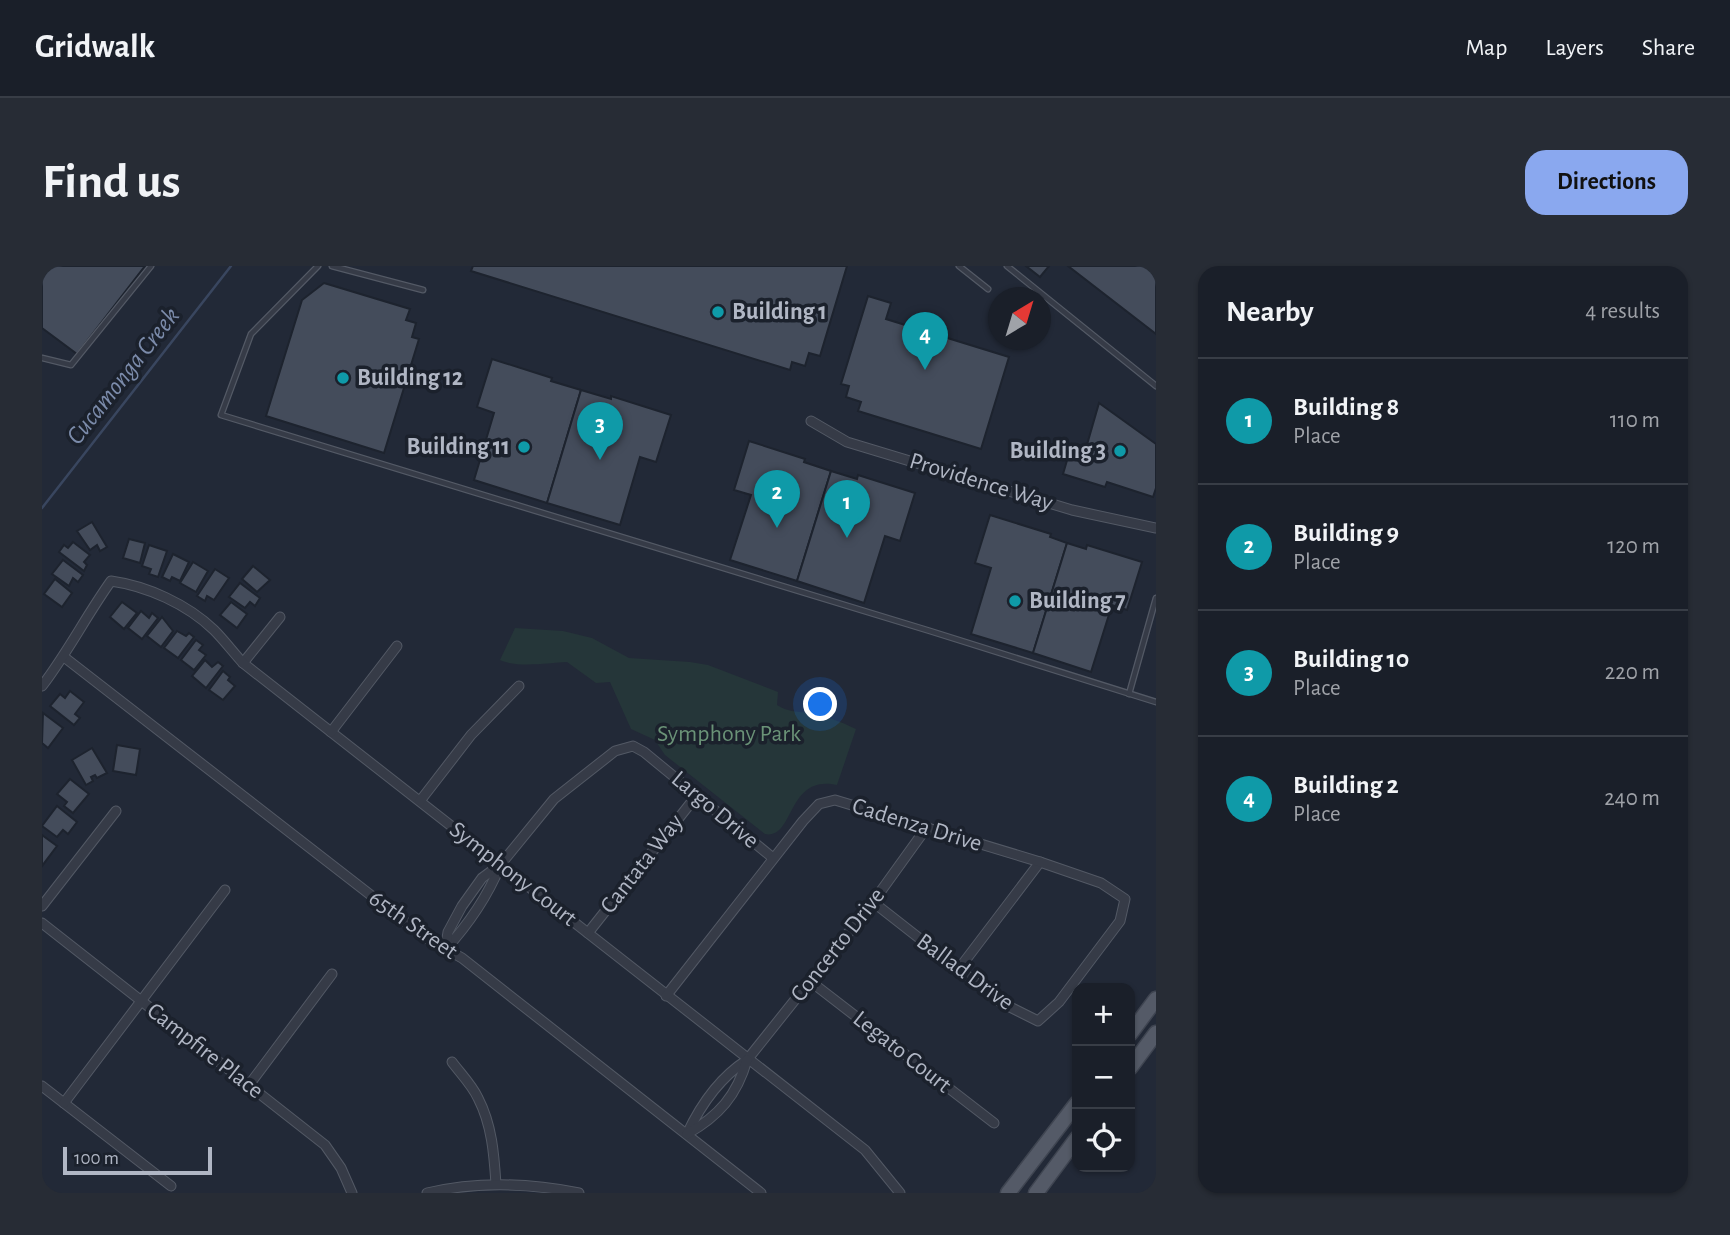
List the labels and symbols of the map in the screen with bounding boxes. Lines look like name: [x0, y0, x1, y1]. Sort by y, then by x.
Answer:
north arrow: [988, 287, 1051, 350]
place label: Building 1: [732, 300, 827, 324]
water label: Cucamonga Creek: [62, 303, 184, 449]
marker: Building 1: [710, 304, 726, 320]
pin: 4: [902, 312, 948, 370]
place label: Building 12: [357, 366, 463, 390]
marker: Building 12: [335, 370, 351, 386]
pin: 3: [577, 402, 623, 460]
place label: Building 11: [407, 435, 510, 459]
marker: Building 11: [516, 439, 532, 455]
place label: Building 3: [1009, 439, 1106, 463]
marker: Building 3: [1112, 443, 1128, 459]
street label: Providence Way: [906, 449, 1056, 515]
pin: 2: [754, 470, 800, 528]
pin: 1: [824, 480, 870, 538]
place label: Building 7: [1029, 589, 1126, 613]
marker: Building 7: [1007, 593, 1023, 609]
your location: [803, 687, 837, 721]
park label: Symphony Park: [657, 722, 801, 746]
street label: Largo Drive: [667, 767, 763, 853]
street label: Cadenza Drive: [849, 794, 985, 856]
street label: Cantata Way: [596, 810, 688, 918]
street label: Symphony Court: [445, 817, 581, 931]
street label: Concerto Drive: [786, 884, 890, 1006]
street label: 65th Street: [364, 886, 462, 964]
street label: Ballad Drive: [912, 929, 1018, 1015]
street label: Campfire Place: [142, 998, 268, 1104]
street label: Legato Court: [848, 1006, 956, 1098]
scale bar: [63, 1144, 212, 1176]

